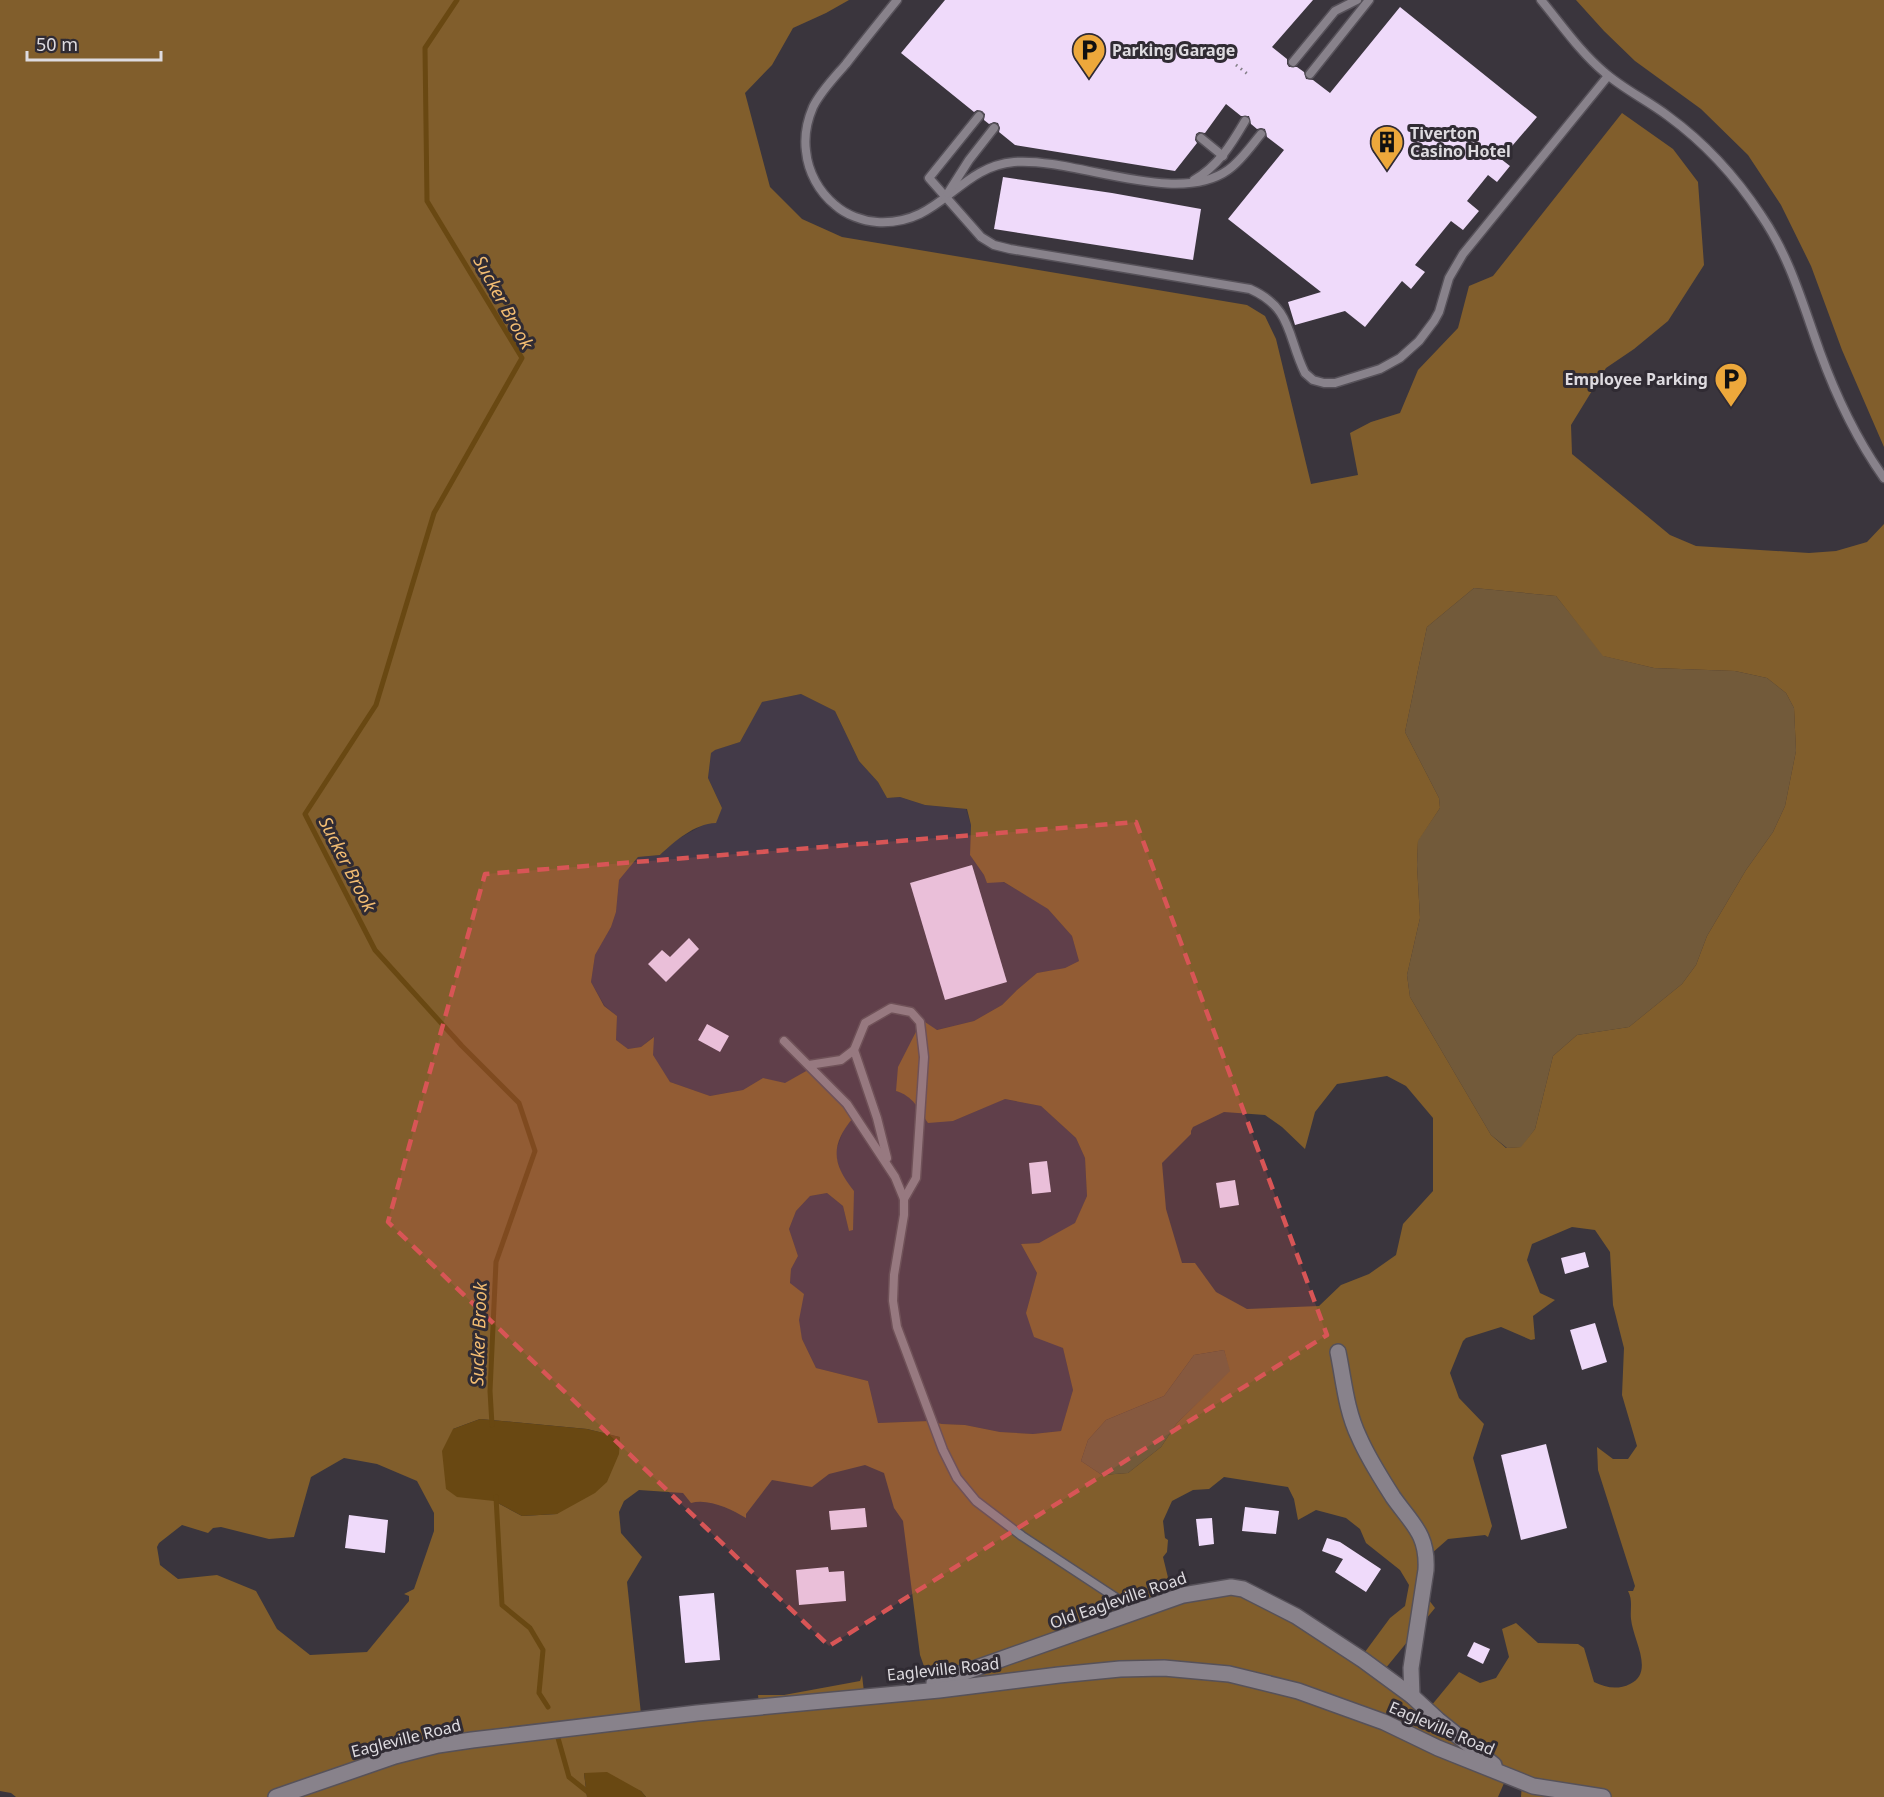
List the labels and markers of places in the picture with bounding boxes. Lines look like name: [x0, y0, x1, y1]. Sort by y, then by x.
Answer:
parking icon: Parking Garage: [1071, 32, 1107, 79]
place label: Parking Garage: [1112, 39, 1235, 61]
place label: Tiverton Casino Hotel: [1410, 122, 1511, 162]
building icon: Tiverton Casino Hotel: [1369, 124, 1405, 171]
parking icon: Employee Parking: [1713, 361, 1749, 408]
place label: Employee Parking: [1565, 368, 1708, 390]

